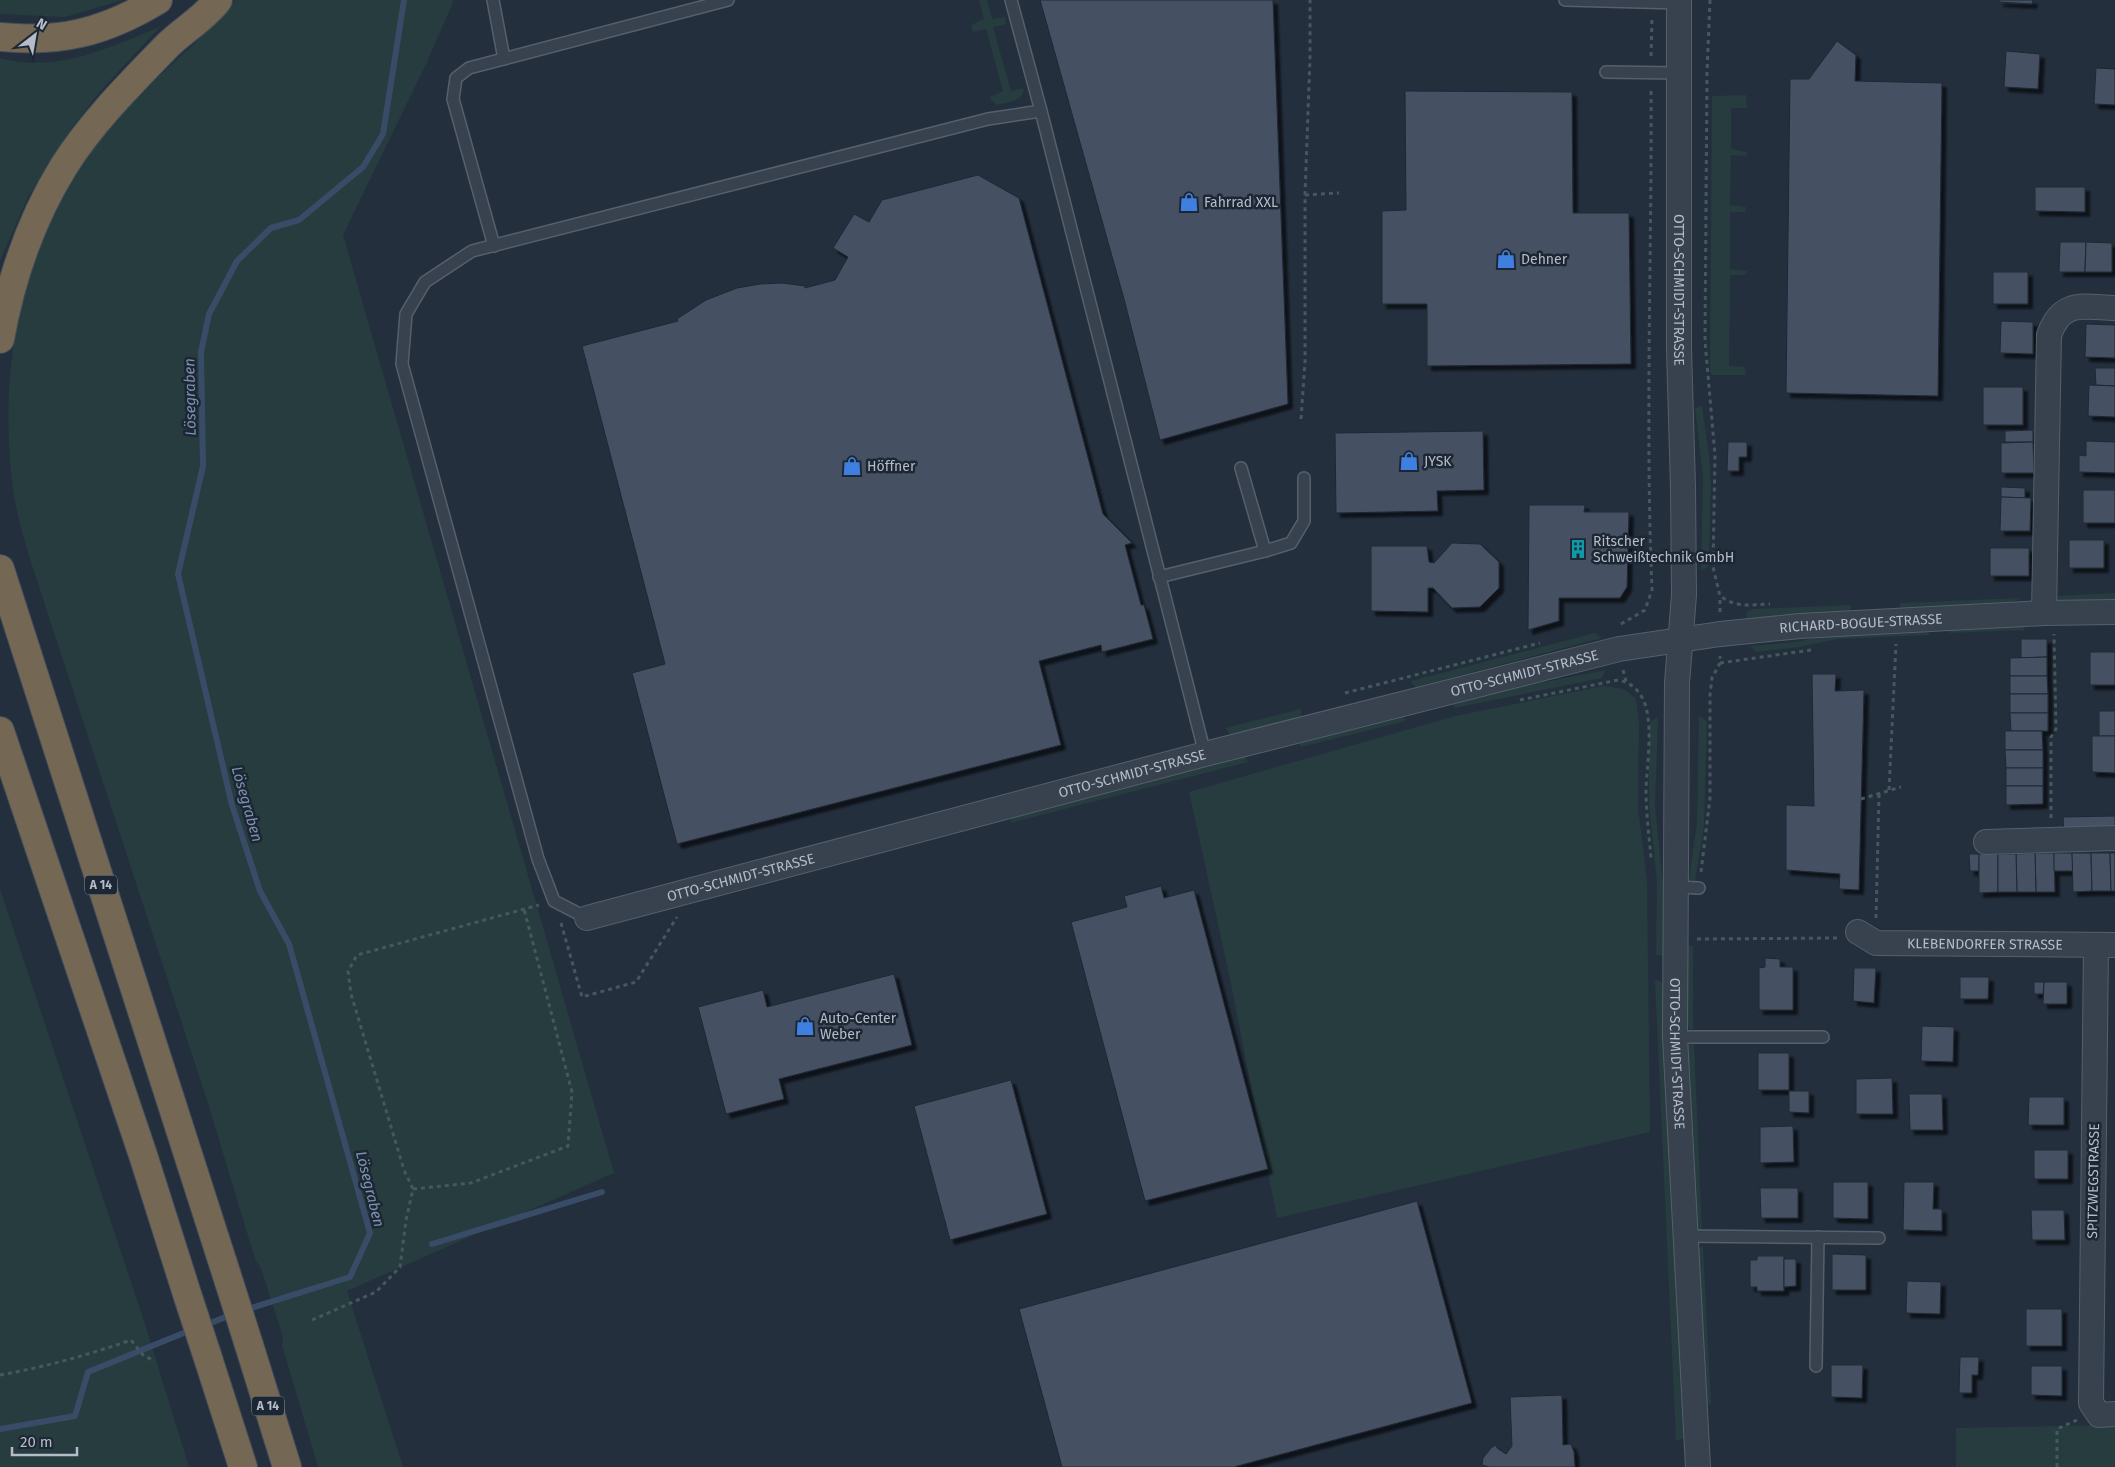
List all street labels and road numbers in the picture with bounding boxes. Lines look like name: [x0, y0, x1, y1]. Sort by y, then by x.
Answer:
street label: OTTO-SCHMIDT-STRASSE: [1670, 214, 1687, 366]
street label: RICHARD-BOGUE-STRASSE: [1779, 610, 1943, 637]
street label: OTTO-SCHMIDT-STRASSE: [1449, 647, 1600, 700]
street label: OTTO-SCHMIDT-STRASSE: [1057, 746, 1208, 802]
street label: OTTO-SCHMIDT-STRASSE: [665, 850, 816, 905]
road number: A 14: [85, 876, 117, 894]
street label: KLEBENDORFER STRASSE: [1907, 935, 2063, 954]
street label: OTTO-SCHMIDT-STRASSE: [1666, 978, 1688, 1130]
street label: SPITZWEGSTRASSE: [2084, 1123, 2103, 1239]
road number: A 14: [252, 1396, 284, 1415]

